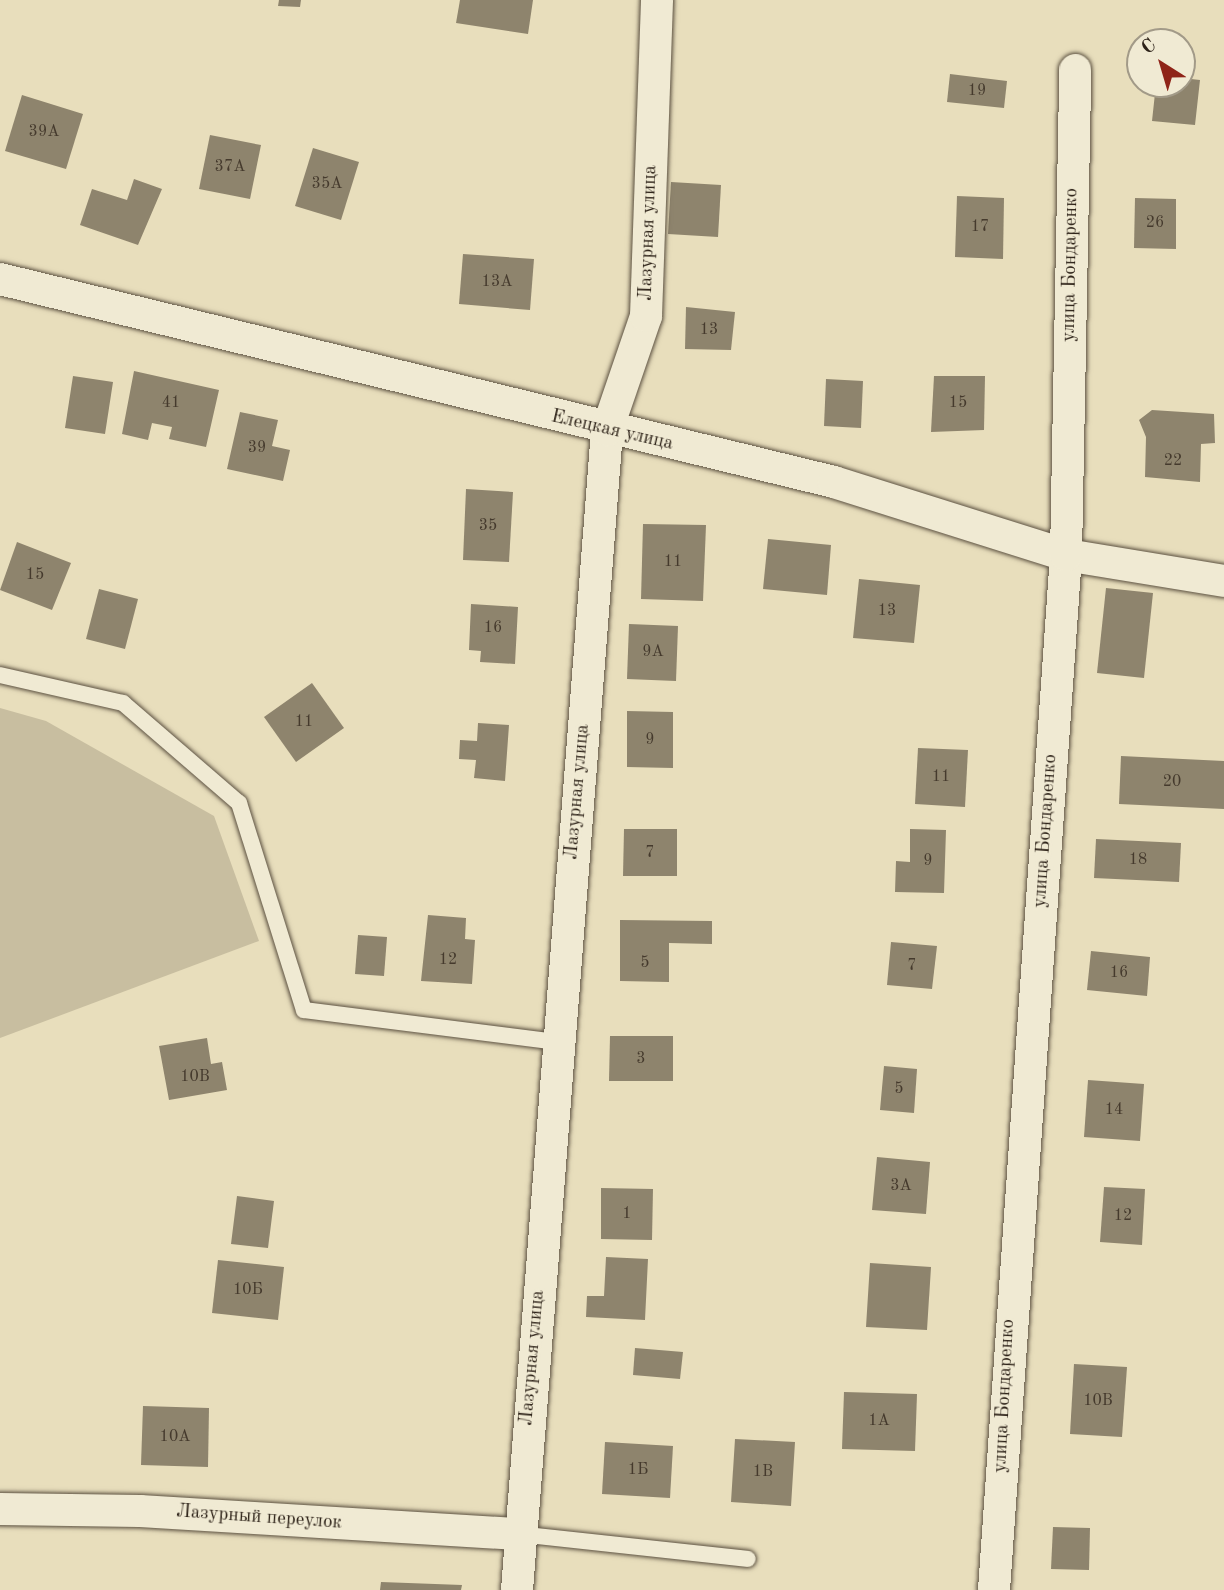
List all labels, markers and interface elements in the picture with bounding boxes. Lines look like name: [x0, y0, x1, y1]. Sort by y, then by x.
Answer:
north arrow: [1126, 28, 1196, 98]
text: С: [1139, 36, 1160, 59]
house number: 19: [968, 81, 986, 101]
house number: 39А: [29, 122, 59, 142]
house number: 37А: [215, 157, 245, 177]
street label: Лазурная улица: [635, 165, 663, 301]
house number: 35А: [312, 174, 342, 194]
street label: улица Бондаренко: [1058, 188, 1084, 342]
house number: 26: [1146, 213, 1164, 233]
house number: 17: [971, 217, 989, 237]
house number: 13А: [482, 272, 512, 292]
house number: 13: [700, 320, 718, 340]
house number: 41: [162, 393, 180, 413]
house number: 15: [949, 393, 967, 413]
street label: Елецкая улица: [549, 406, 675, 456]
house number: 39: [248, 438, 266, 458]
house number: 22: [1164, 451, 1182, 471]
house number: 35: [479, 516, 497, 536]
house number: 11: [664, 552, 682, 572]
house number: 15: [26, 565, 44, 585]
house number: 13: [878, 601, 896, 621]
house number: 16: [484, 618, 502, 638]
house number: 9А: [642, 642, 664, 662]
house number: 11: [295, 712, 313, 732]
street label: Лазурная улица: [561, 723, 595, 861]
house number: 9: [645, 730, 655, 750]
street label: улица Бондаренко: [1029, 753, 1063, 909]
house number: 11: [932, 767, 950, 787]
house number: 20: [1163, 772, 1181, 792]
house number: 7: [645, 843, 655, 863]
house number: 18: [1129, 850, 1147, 870]
house number: 9: [923, 851, 933, 871]
house number: 12: [439, 950, 457, 970]
house number: 5: [640, 953, 650, 973]
house number: 7: [907, 956, 917, 976]
house number: 16: [1110, 963, 1128, 983]
house number: 3: [636, 1049, 646, 1069]
house number: 10В: [180, 1067, 210, 1087]
house number: 5: [894, 1079, 904, 1099]
house number: 14: [1105, 1100, 1123, 1120]
house number: 3А: [890, 1176, 912, 1196]
house number: 1: [622, 1204, 632, 1224]
house number: 12: [1114, 1206, 1132, 1226]
house number: 10Б: [233, 1280, 263, 1300]
street label: Лазурная улица: [516, 1289, 550, 1427]
street label: улица Бондаренко: [990, 1319, 1020, 1473]
house number: 10В: [1083, 1391, 1113, 1411]
house number: 1А: [868, 1411, 890, 1431]
house number: 10А: [160, 1427, 190, 1447]
house number: 1Б: [628, 1460, 648, 1480]
house number: 1В: [753, 1462, 773, 1482]
street label: Лазурный переулок: [175, 1501, 343, 1535]

